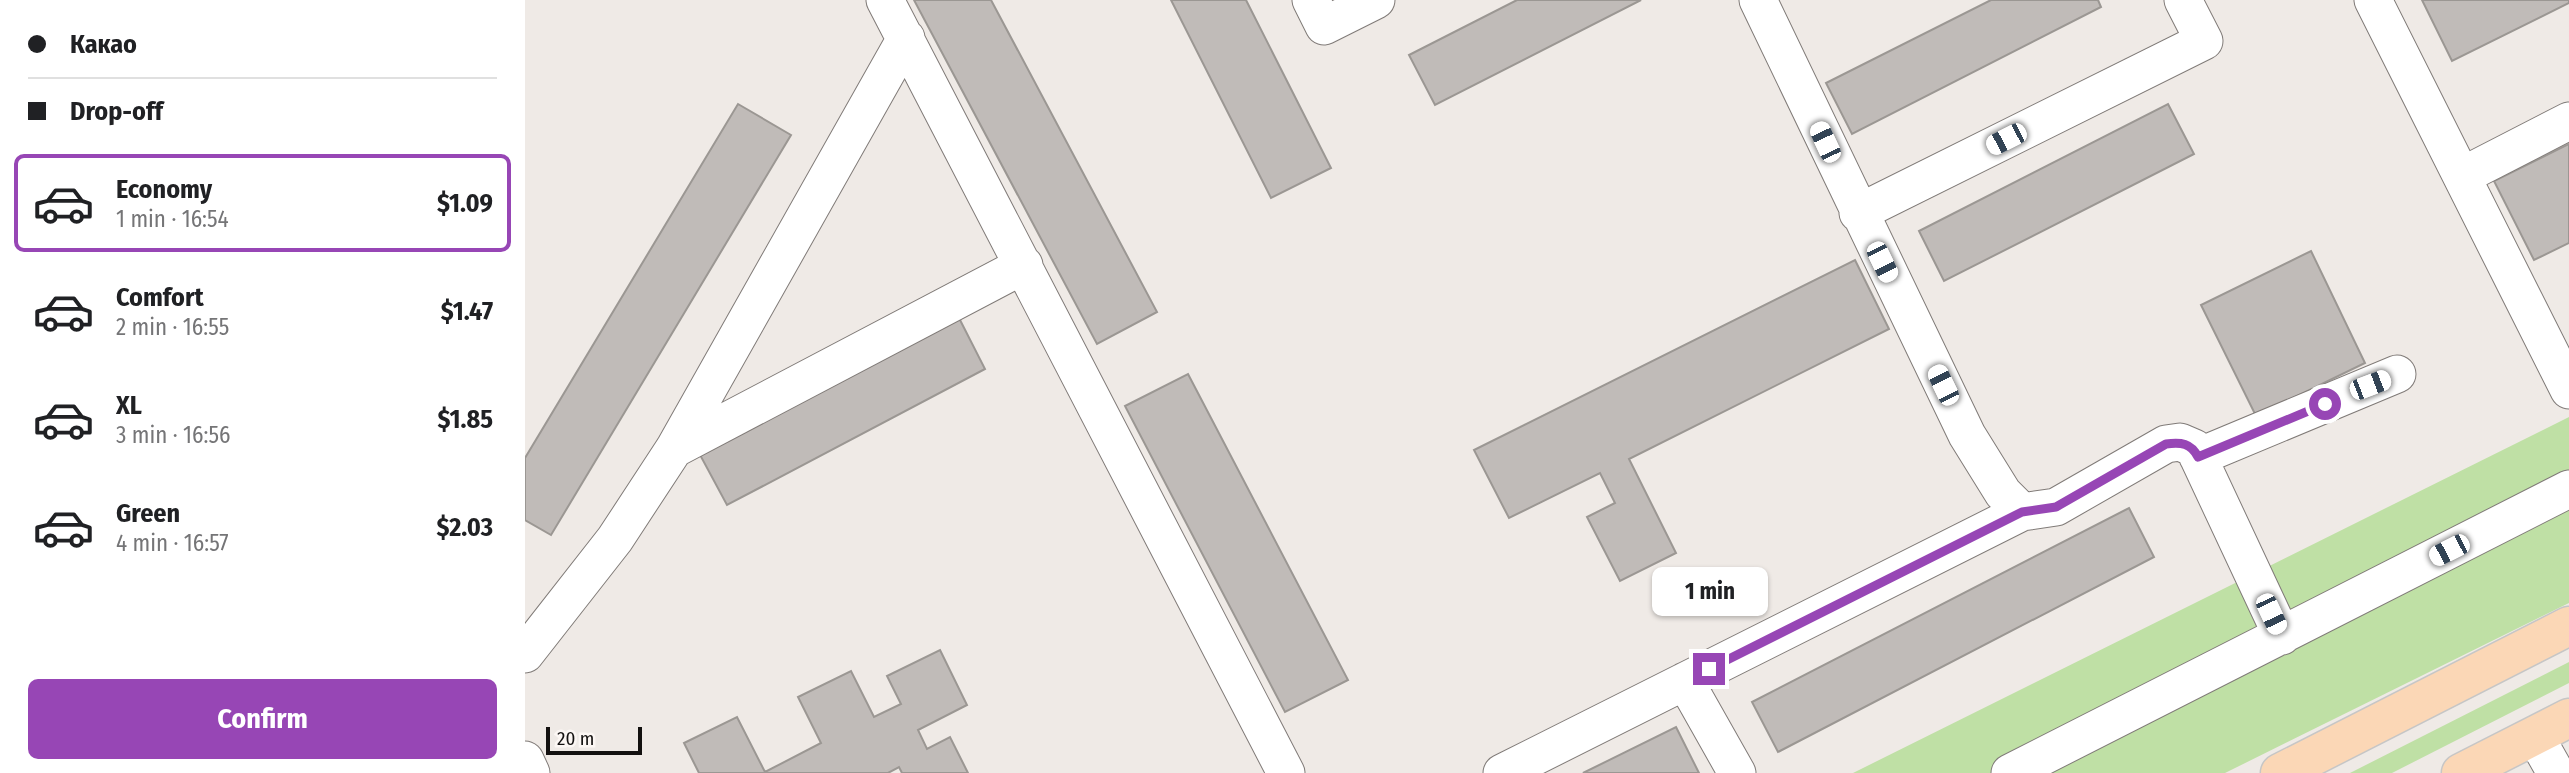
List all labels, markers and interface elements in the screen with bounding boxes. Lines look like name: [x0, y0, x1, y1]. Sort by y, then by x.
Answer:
text: Какао: [70, 29, 137, 60]
text: Drop-off: [70, 96, 163, 127]
car: [1807, 119, 1844, 165]
car: [1983, 120, 2030, 158]
icon: car: [32, 172, 95, 235]
text: Economy: [116, 174, 212, 205]
text: $1.09: [437, 188, 493, 219]
text: 1 min · 16:54: [116, 205, 229, 233]
car: [1864, 239, 1901, 285]
icon: car: [32, 280, 95, 343]
text: Comfort: [116, 282, 204, 313]
text: $1.47: [441, 296, 493, 327]
text: 2 min · 16:55: [116, 313, 229, 341]
car: [1925, 362, 1962, 408]
car: [2347, 368, 2394, 402]
icon: car: [32, 388, 95, 451]
route start: [2309, 388, 2341, 420]
text: XL: [116, 390, 142, 421]
text: $1.85: [438, 404, 493, 435]
text: 3 min · 16:56: [116, 421, 230, 449]
icon: car: [32, 496, 95, 559]
text: Green: [116, 498, 180, 529]
text: $2.03: [436, 512, 493, 543]
text: 4 min · 16:57: [116, 529, 229, 557]
car: [2426, 531, 2473, 569]
callout: 1 min: [1651, 568, 1767, 616]
text: 1 min: [1685, 577, 1735, 605]
car: [2253, 591, 2290, 637]
route end: [1693, 653, 1725, 685]
button: Confirm: [28, 679, 497, 759]
scale bar: [546, 724, 642, 756]
text: 20 m: [557, 727, 594, 750]

